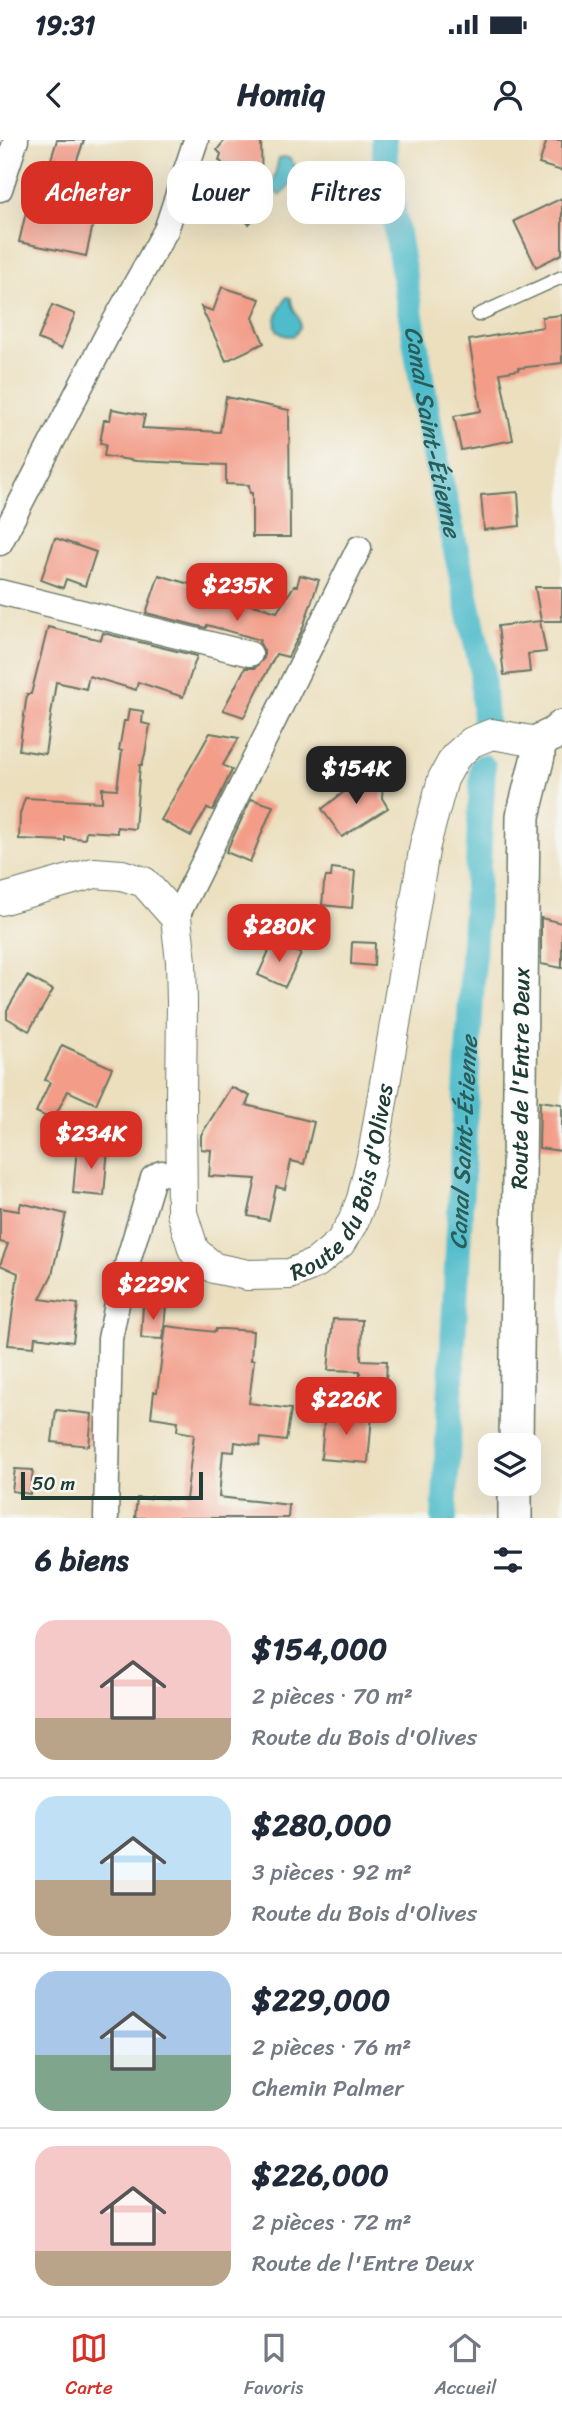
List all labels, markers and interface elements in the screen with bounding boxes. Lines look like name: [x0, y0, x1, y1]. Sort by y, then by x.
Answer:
text: 19:31: [35, 2, 95, 48]
text: Homiq: [237, 66, 325, 123]
icon: back: [35, 76, 73, 114]
icon: person: [489, 76, 527, 114]
chip: Acheter: [21, 161, 153, 224]
chip: Louer: [167, 161, 273, 224]
chip: Filtres: [287, 161, 405, 224]
water label: Canal Saint-Étienne: [392, 323, 474, 544]
pin: $235K: [188, 564, 286, 623]
text: $235K: [202, 565, 272, 606]
pin: $154K: [307, 746, 405, 806]
text: $154K: [322, 748, 390, 789]
pin: $280K: [230, 904, 328, 964]
text: $280K: [243, 906, 315, 947]
street label: Route de l'Entre Deux: [498, 966, 542, 1189]
water label: Canal Saint-Étienne: [437, 1032, 490, 1250]
street label: Route du Bois d'Olives: [283, 1080, 405, 1292]
pin: $234K: [42, 1112, 140, 1171]
text: $234K: [56, 1113, 126, 1154]
pin: $229K: [104, 1262, 202, 1322]
text: $229K: [118, 1264, 188, 1305]
pin: $226K: [297, 1378, 395, 1437]
text: $226K: [311, 1379, 381, 1420]
map controls: [478, 1433, 541, 1496]
button: layers: [478, 1433, 541, 1496]
text: 50 m: [32, 1467, 75, 1500]
scale bar: [21, 1469, 203, 1501]
text: 6 biens: [35, 1533, 128, 1587]
icon: filters: [489, 1541, 527, 1579]
text: $154,000: [252, 1622, 387, 1676]
icon: home: [91, 1648, 175, 1732]
text: 2 pièces · 70 m²: [252, 1676, 413, 1717]
text: Route du Bois d'Olives: [252, 1717, 477, 1758]
text: $280,000: [252, 1798, 392, 1852]
icon: home: [91, 1824, 175, 1908]
text: 3 pièces · 92 m²: [252, 1852, 412, 1893]
text: Route du Bois d'Olives: [252, 1893, 477, 1934]
text: $229,000: [252, 1973, 390, 2027]
icon: home: [91, 1999, 175, 2083]
text: 2 pièces · 76 m²: [252, 2027, 411, 2068]
text: Chemin Palmer: [252, 2068, 404, 2109]
text: $226,000: [252, 2148, 389, 2202]
icon: home: [91, 2174, 175, 2258]
text: 2 pièces · 72 m²: [252, 2202, 412, 2243]
text: Route de l'Entre Deux: [252, 2243, 474, 2284]
tab: Carte: [66, 2329, 113, 2404]
tab: Favoris: [244, 2329, 303, 2404]
tab: Accueil: [434, 2329, 496, 2404]

